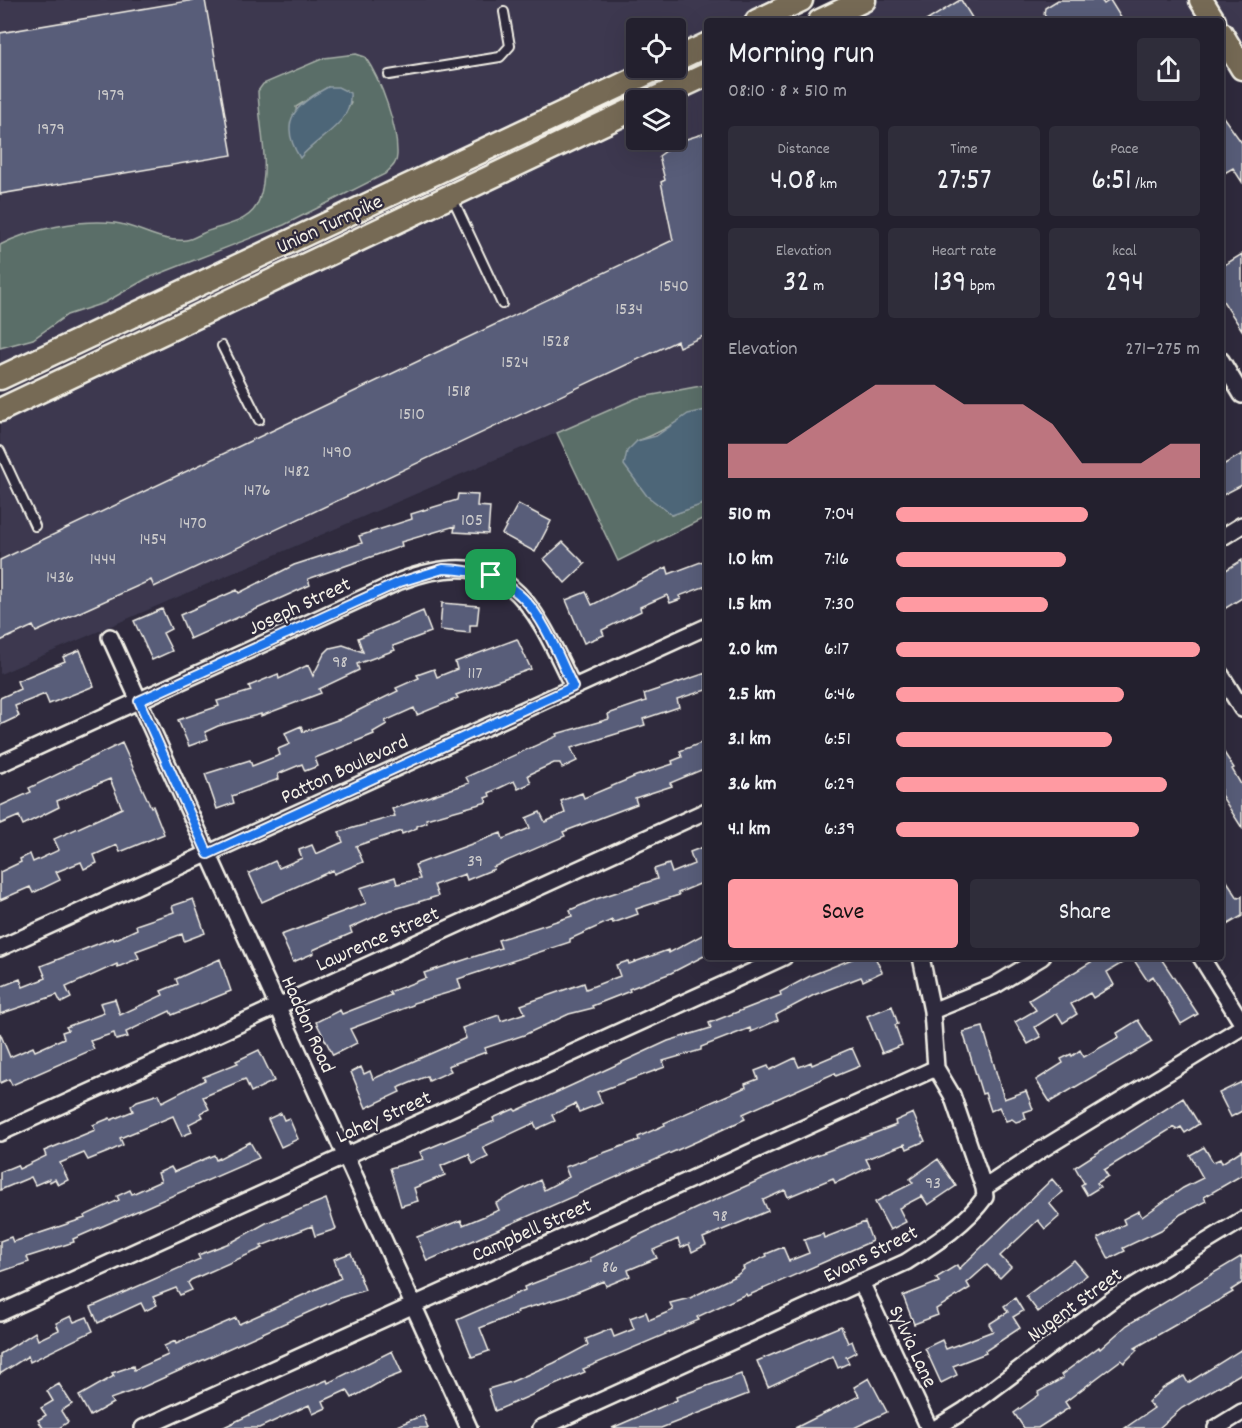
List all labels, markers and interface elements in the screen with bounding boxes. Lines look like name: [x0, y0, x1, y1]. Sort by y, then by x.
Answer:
map controls: [626, 18, 686, 150]
button: locate: [626, 18, 686, 78]
text: Morning run: [728, 32, 875, 79]
button: share: [1137, 38, 1200, 101]
text: 08:10 · 8 × 510 m: [728, 78, 847, 106]
house number: 1979: [97, 84, 125, 109]
button: layers: [626, 90, 686, 150]
house number: 1979: [37, 118, 65, 143]
text: Distance: [778, 138, 830, 161]
text: Time: [950, 138, 978, 161]
text: Pace: [1110, 138, 1138, 161]
text: 4.08: [770, 161, 816, 204]
text: 27:57: [937, 161, 991, 204]
text: 6:51: [1091, 161, 1132, 204]
text: km: [816, 173, 837, 196]
text: /km: [1132, 173, 1157, 196]
street label: Union Turnpike: [272, 188, 388, 263]
text: Elevation: [776, 240, 831, 263]
text: Heart rate: [932, 240, 996, 263]
text: kcal: [1112, 240, 1136, 263]
text: 32: [783, 263, 810, 306]
text: 139: [933, 263, 966, 306]
text: 294: [1105, 263, 1144, 306]
house number: 1540: [659, 275, 689, 300]
text: m: [810, 275, 824, 298]
text: bpm: [966, 275, 995, 298]
house number: 1534: [615, 298, 643, 323]
house number: 1528: [542, 330, 570, 355]
text: Elevation: [728, 336, 798, 364]
text: 271–275 m: [1125, 336, 1200, 364]
house number: 1524: [501, 351, 529, 376]
house number: 1518: [447, 380, 471, 405]
house number: 1510: [399, 403, 425, 428]
house number: 1490: [322, 441, 352, 466]
house number: 1482: [284, 460, 310, 485]
house number: 1476: [243, 479, 271, 504]
text: 510 m: [728, 501, 771, 529]
text: 7:04: [824, 501, 854, 529]
house number: 105: [461, 509, 483, 534]
house number: 1470: [179, 512, 207, 537]
house number: 1454: [139, 528, 167, 553]
text: 1.0 km: [728, 546, 773, 574]
text: 7:16: [824, 546, 849, 574]
house number: 1444: [90, 548, 116, 573]
pin: [465, 549, 516, 600]
icon: arrive: [474, 558, 507, 591]
house number: 1436: [46, 566, 74, 591]
street label: Joseph Street: [244, 571, 357, 645]
text: 1.5 km: [728, 591, 771, 619]
text: 7:30: [824, 591, 855, 619]
text: 2.0 km: [728, 636, 777, 664]
text: 6:17: [824, 636, 849, 664]
house number: 98: [332, 651, 348, 676]
house number: 117: [468, 662, 482, 687]
text: 2.5 km: [728, 681, 776, 709]
text: 6:46: [824, 681, 855, 709]
text: 3.1 km: [728, 726, 771, 754]
text: 6:51: [824, 726, 851, 754]
street label: Patton Boulevard: [277, 728, 414, 813]
text: 3.6 km: [728, 771, 777, 799]
text: 6:29: [824, 771, 855, 799]
text: 4.1 km: [728, 816, 771, 844]
text: 6:39: [824, 816, 855, 844]
house number: 39: [467, 850, 483, 875]
button: Save: [728, 879, 958, 948]
button: Share: [970, 879, 1200, 948]
street label: Lawrence Street: [312, 900, 445, 981]
street label: Haddon Road: [272, 972, 341, 1079]
street label: Lahey Street: [332, 1084, 437, 1153]
house number: 93: [925, 1172, 941, 1197]
street label: Campbell Street: [467, 1192, 597, 1272]
house number: 98: [712, 1205, 728, 1230]
street label: Evans Street: [819, 1219, 924, 1292]
house number: 86: [602, 1256, 618, 1281]
street label: Nugent Street: [1022, 1261, 1130, 1351]
street label: Sylvia Lane: [879, 1301, 943, 1393]

